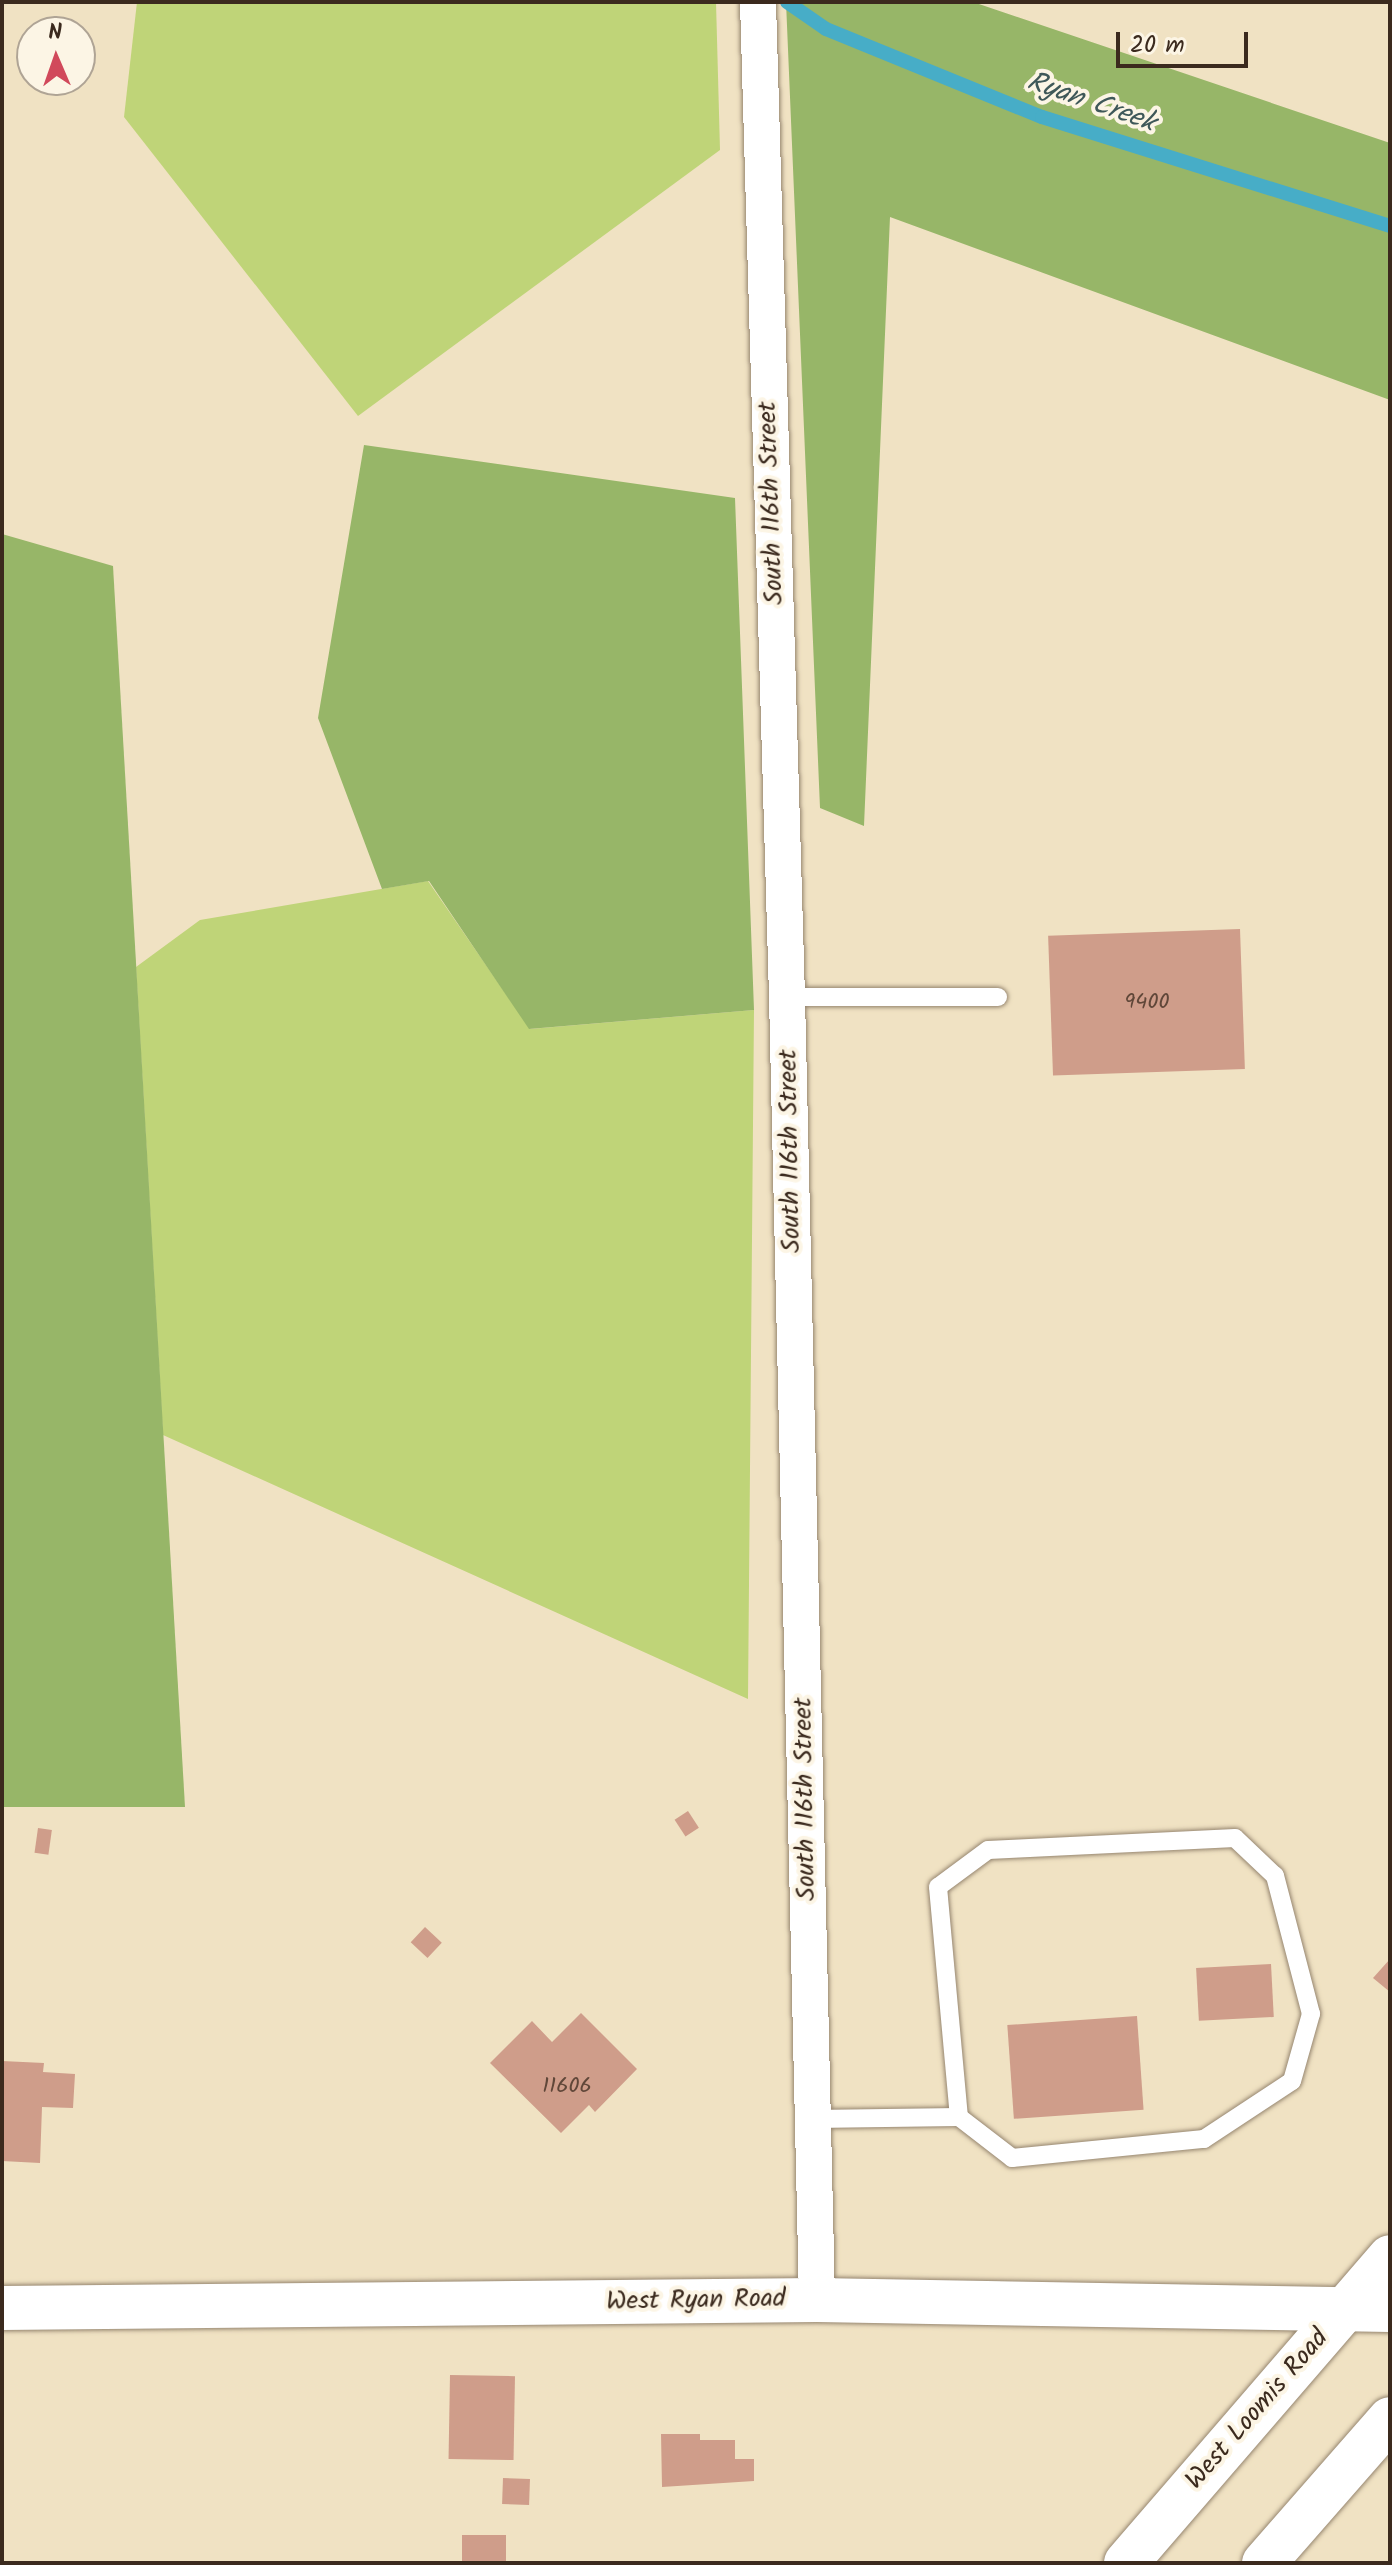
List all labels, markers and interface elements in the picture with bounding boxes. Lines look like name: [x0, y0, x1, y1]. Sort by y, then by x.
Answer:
north arrow: [16, 16, 96, 96]
text: N: [48, 16, 63, 51]
scale bar: [1120, 16, 1252, 66]
text: 20 m: [1130, 26, 1185, 65]
water label: Ryan Creek: [1023, 65, 1159, 141]
street label: South 116th Street: [753, 401, 791, 605]
house number: 9400: [1125, 990, 1169, 1016]
street label: South 116th Street: [774, 1049, 808, 1253]
street label: South 116th Street: [789, 1697, 823, 1901]
house number: 11606: [542, 2074, 592, 2100]
street label: West Ryan Road: [606, 2284, 786, 2318]
street label: West Loomis Road: [1180, 2324, 1336, 2496]

